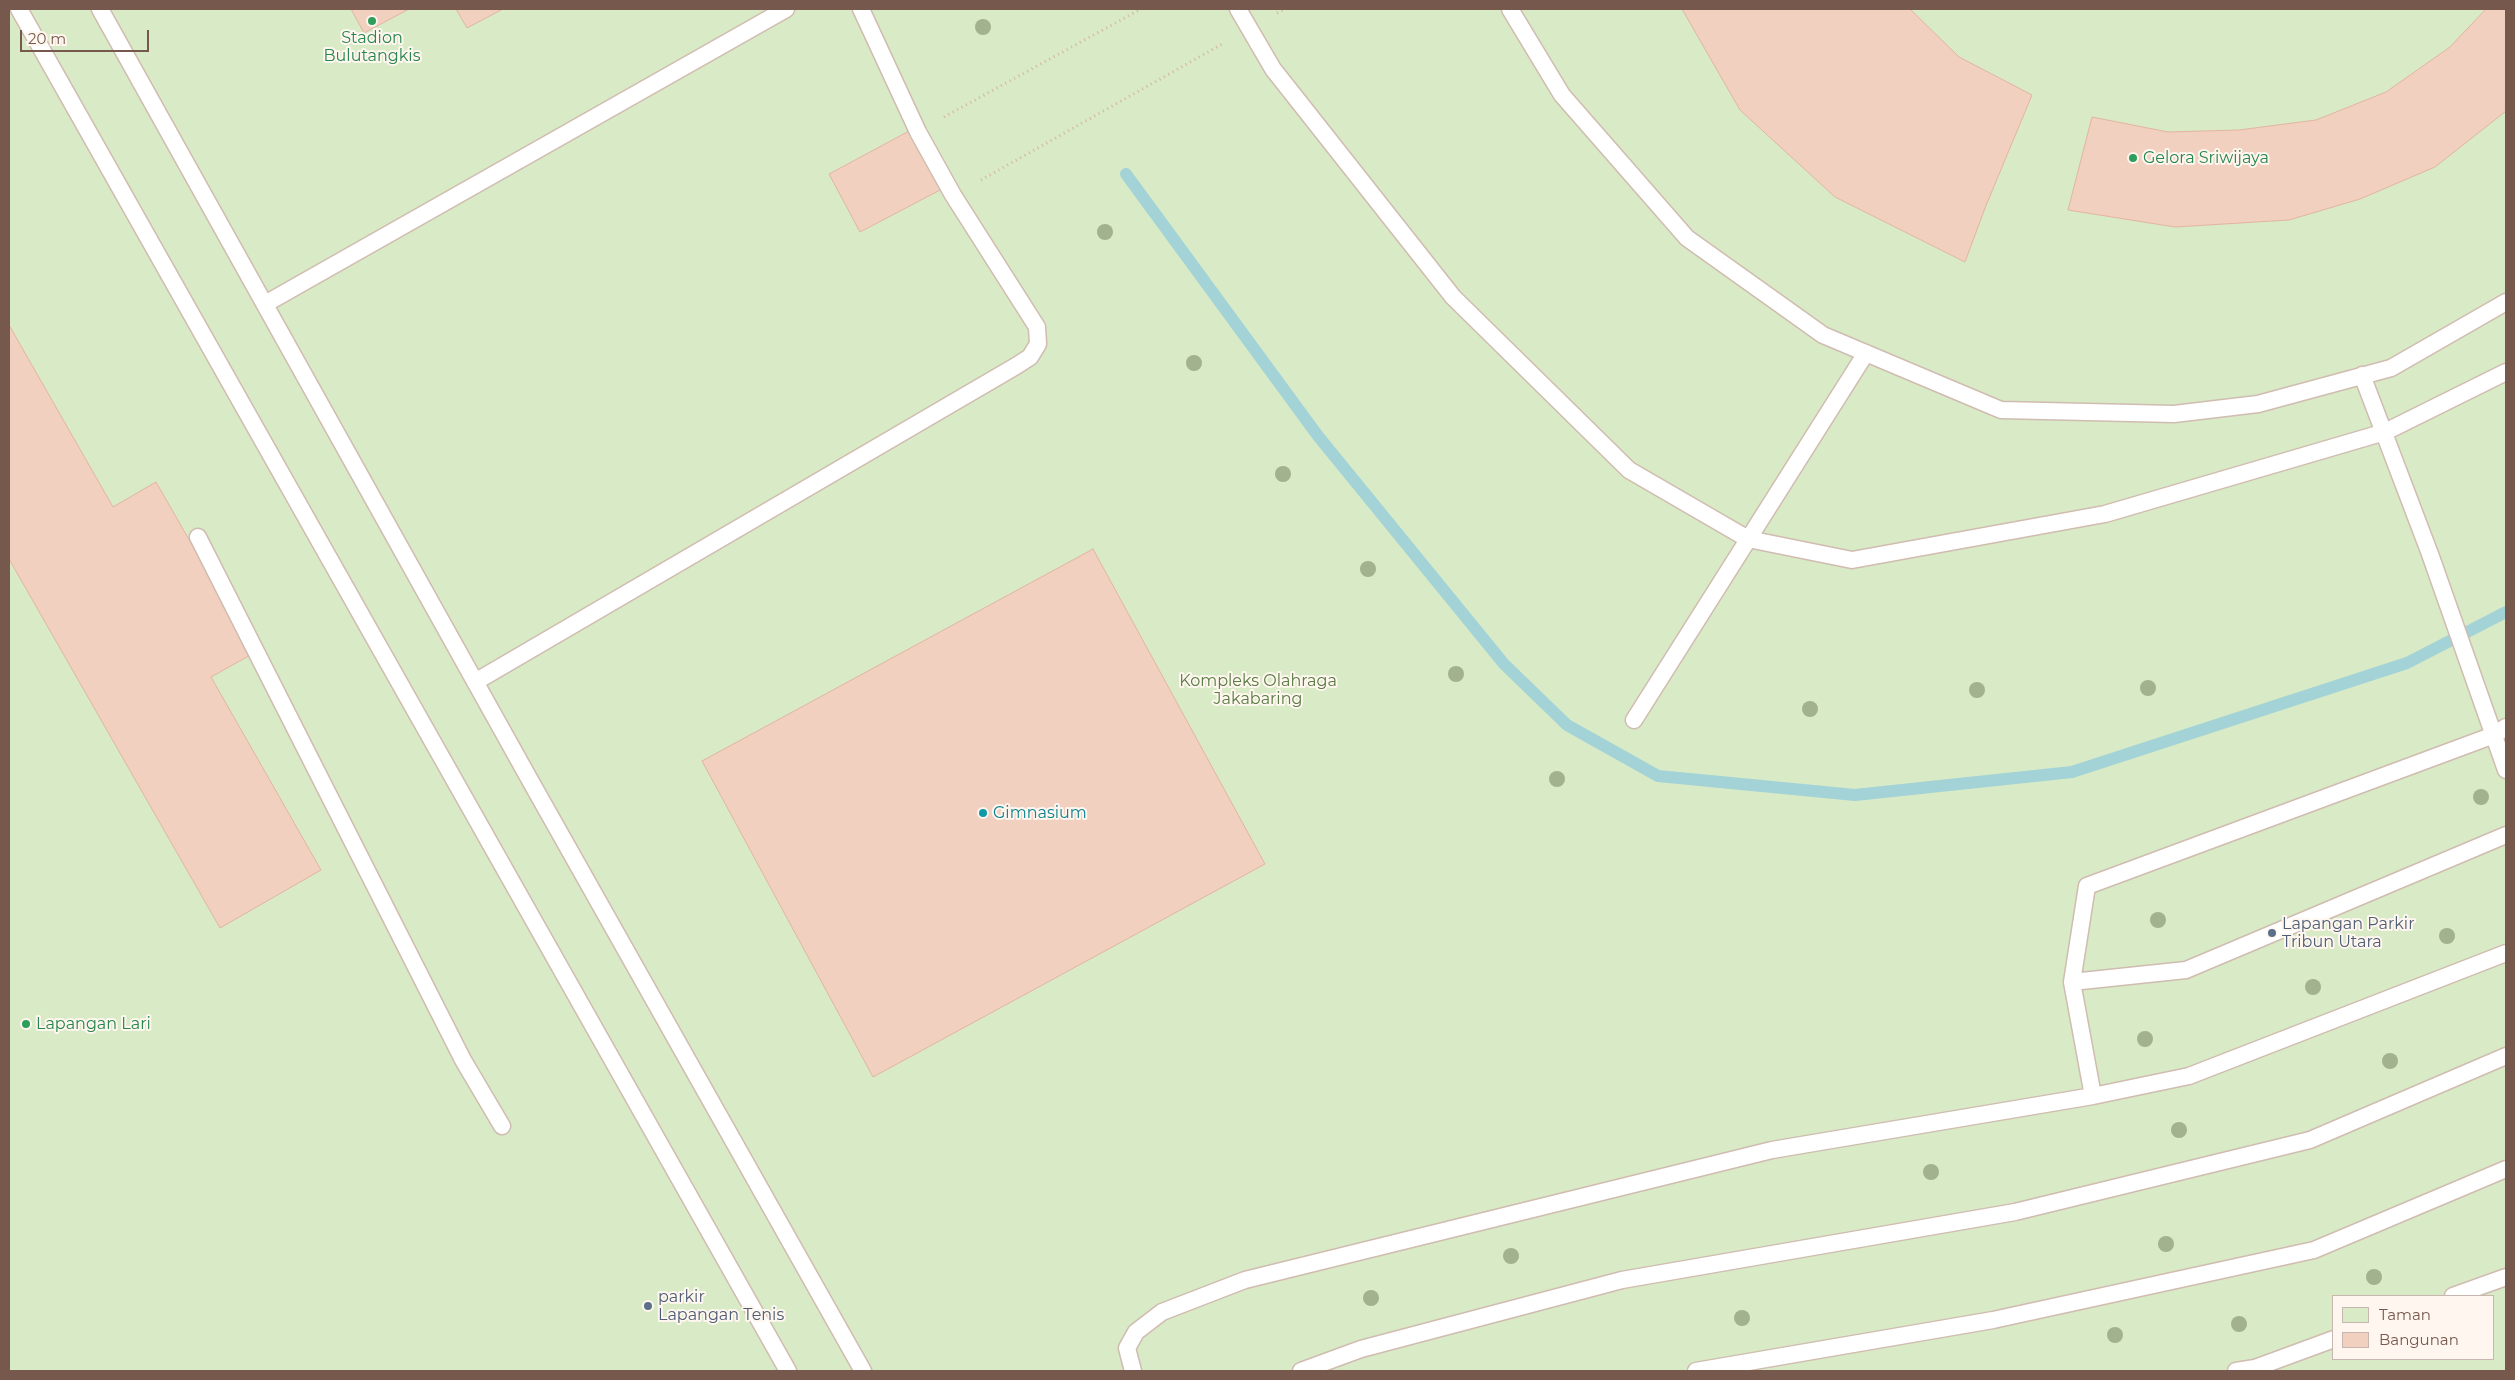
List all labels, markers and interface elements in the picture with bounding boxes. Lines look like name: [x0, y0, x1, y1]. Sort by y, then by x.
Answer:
marker: Stadion Bulutangkis: [366, 15, 378, 27]
scale bar: [22, 20, 151, 52]
place label: Stadion Bulutangkis: [324, 28, 420, 66]
text: 20 m: [28, 29, 66, 48]
place label: Gelora Sriwijaya: [2143, 148, 2269, 168]
marker: Gelora Sriwijaya: [2127, 152, 2139, 164]
park label: Kompleks Olahraga Jakabaring: [1179, 671, 1337, 709]
place label: Gimnasium: [993, 803, 1087, 823]
marker: Gimnasium: [977, 807, 989, 819]
place label: Lapangan Parkir Tribun Utara: [2282, 914, 2415, 952]
marker: Lapangan Parkir Tribun Utara: [2266, 927, 2278, 939]
place label: Lapangan Lari: [36, 1014, 151, 1034]
marker: Lapangan Lari: [20, 1018, 32, 1030]
place label: parkir Lapangan Tenis: [658, 1287, 784, 1325]
legend: [2332, 1295, 2495, 1360]
marker: parkir Lapangan Tenis: [642, 1300, 654, 1312]
text: Taman: [2379, 1305, 2431, 1324]
text: Bangunan: [2379, 1330, 2459, 1349]

